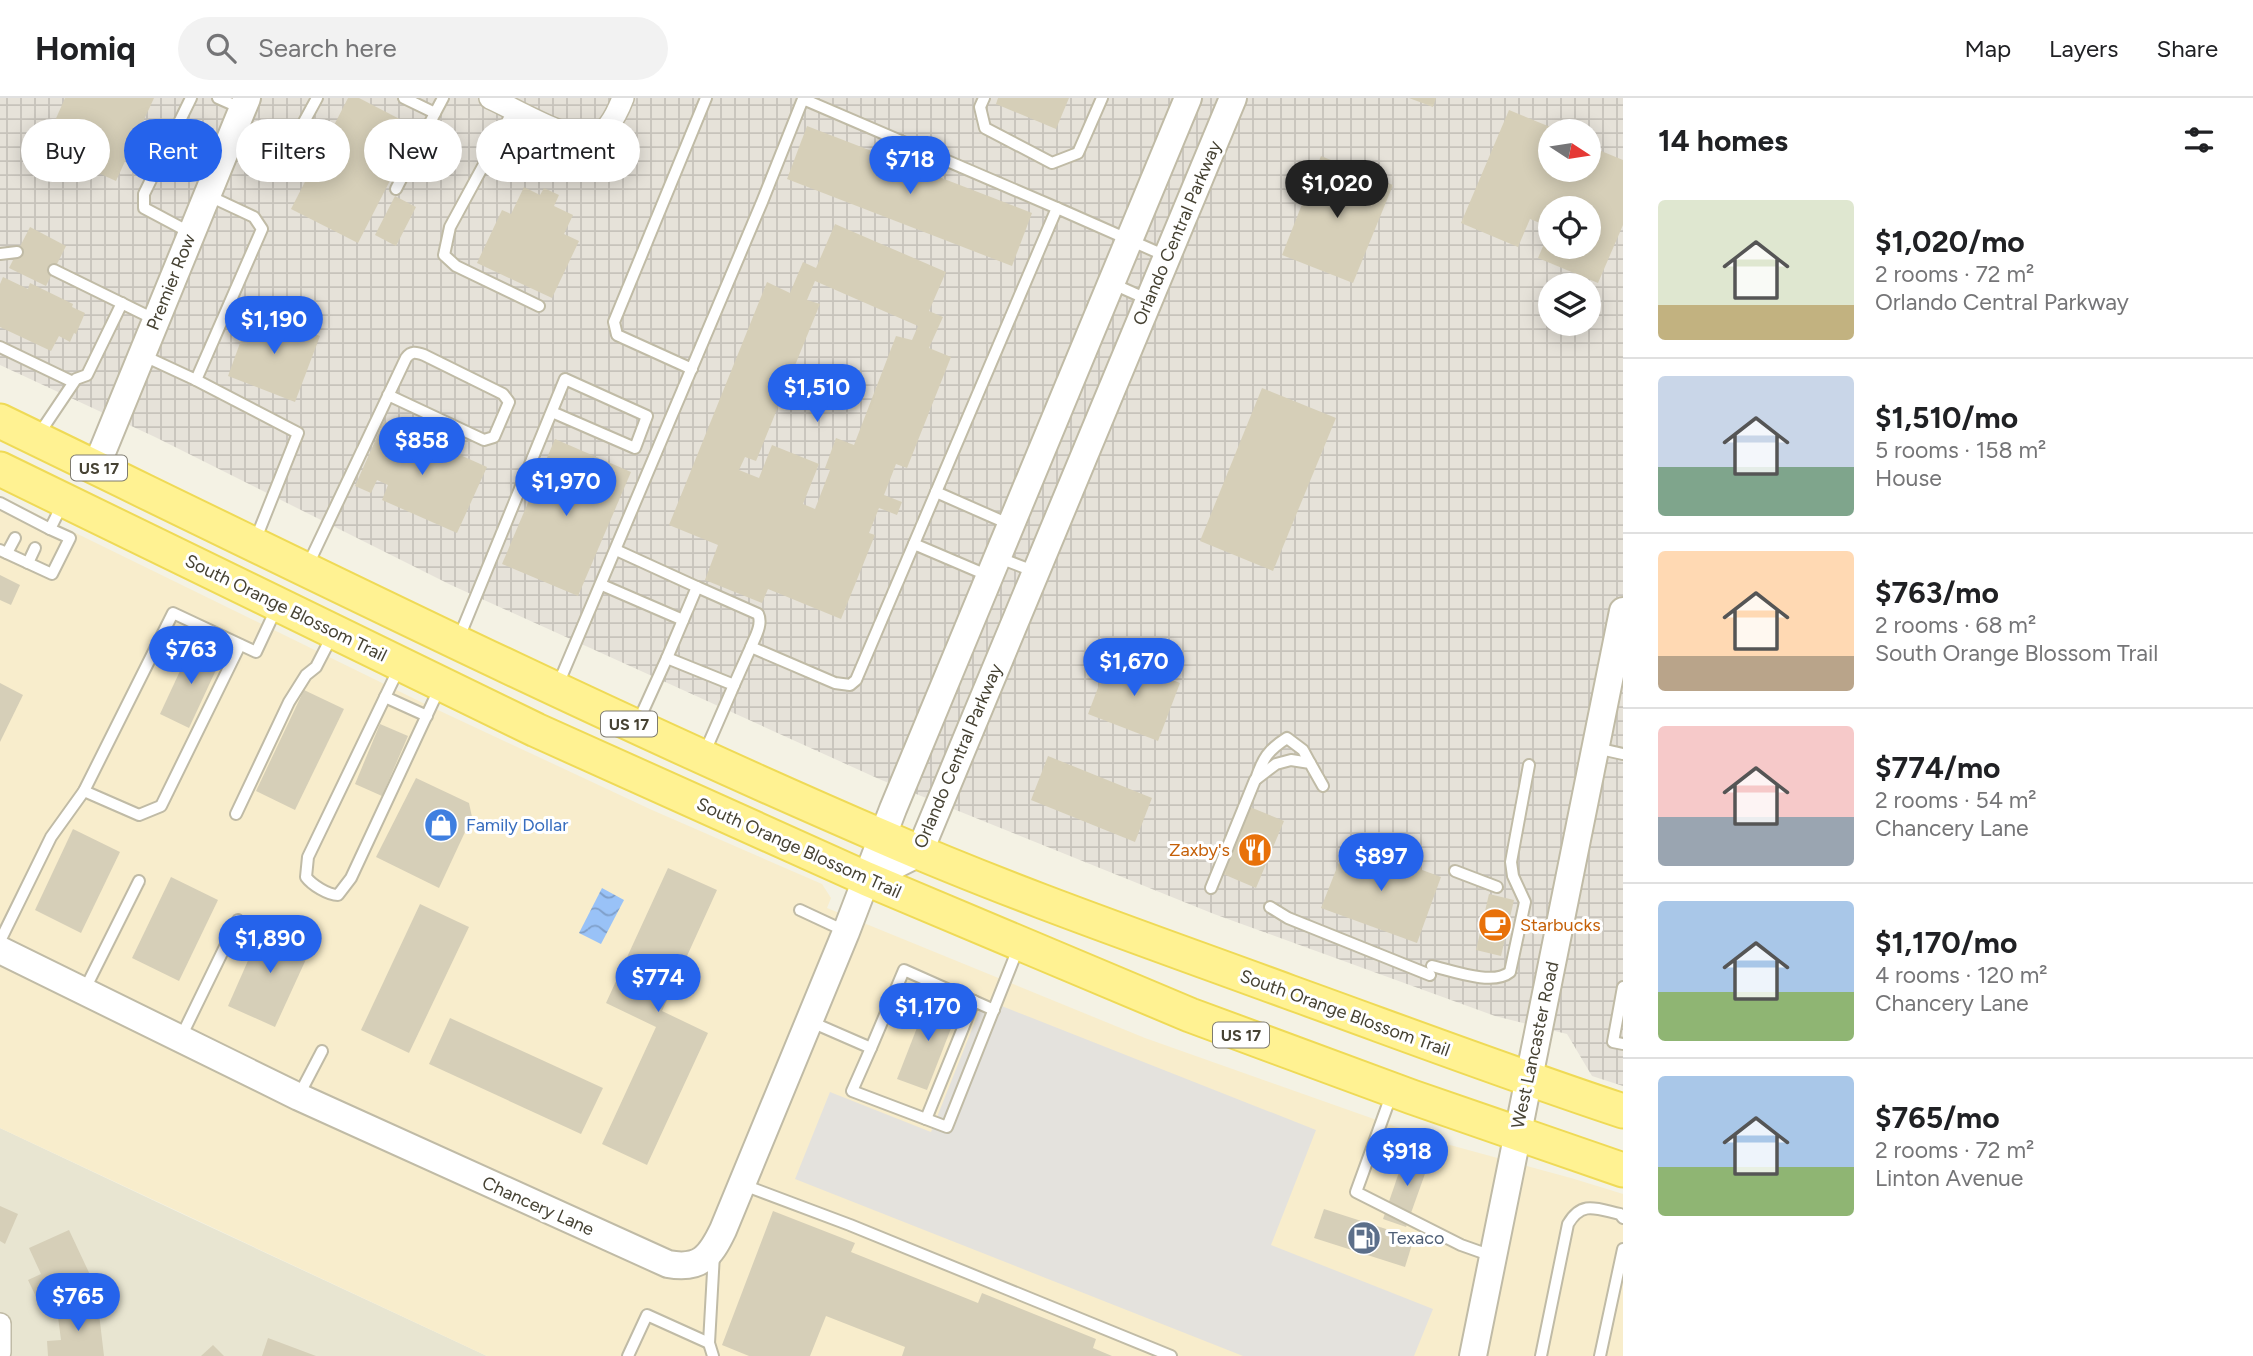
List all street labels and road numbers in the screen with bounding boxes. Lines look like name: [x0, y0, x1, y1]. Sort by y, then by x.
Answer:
street label: Orlando Central Parkway: [1128, 137, 1226, 329]
street label: Premier Row: [142, 231, 200, 333]
road number: US 17: [71, 456, 127, 480]
street label: South Orange Blossom Trail: [181, 549, 391, 667]
street label: Orlando Central Parkway: [909, 660, 1007, 852]
road number: US 17: [601, 712, 657, 736]
street label: South Orange Blossom Trail: [693, 793, 905, 903]
street label: West Lancaster Road: [1507, 959, 1563, 1131]
street label: South Orange Blossom Trail: [1237, 965, 1453, 1061]
road number: US 17: [1213, 1023, 1269, 1048]
street label: Chancery Lane: [479, 1171, 598, 1241]

